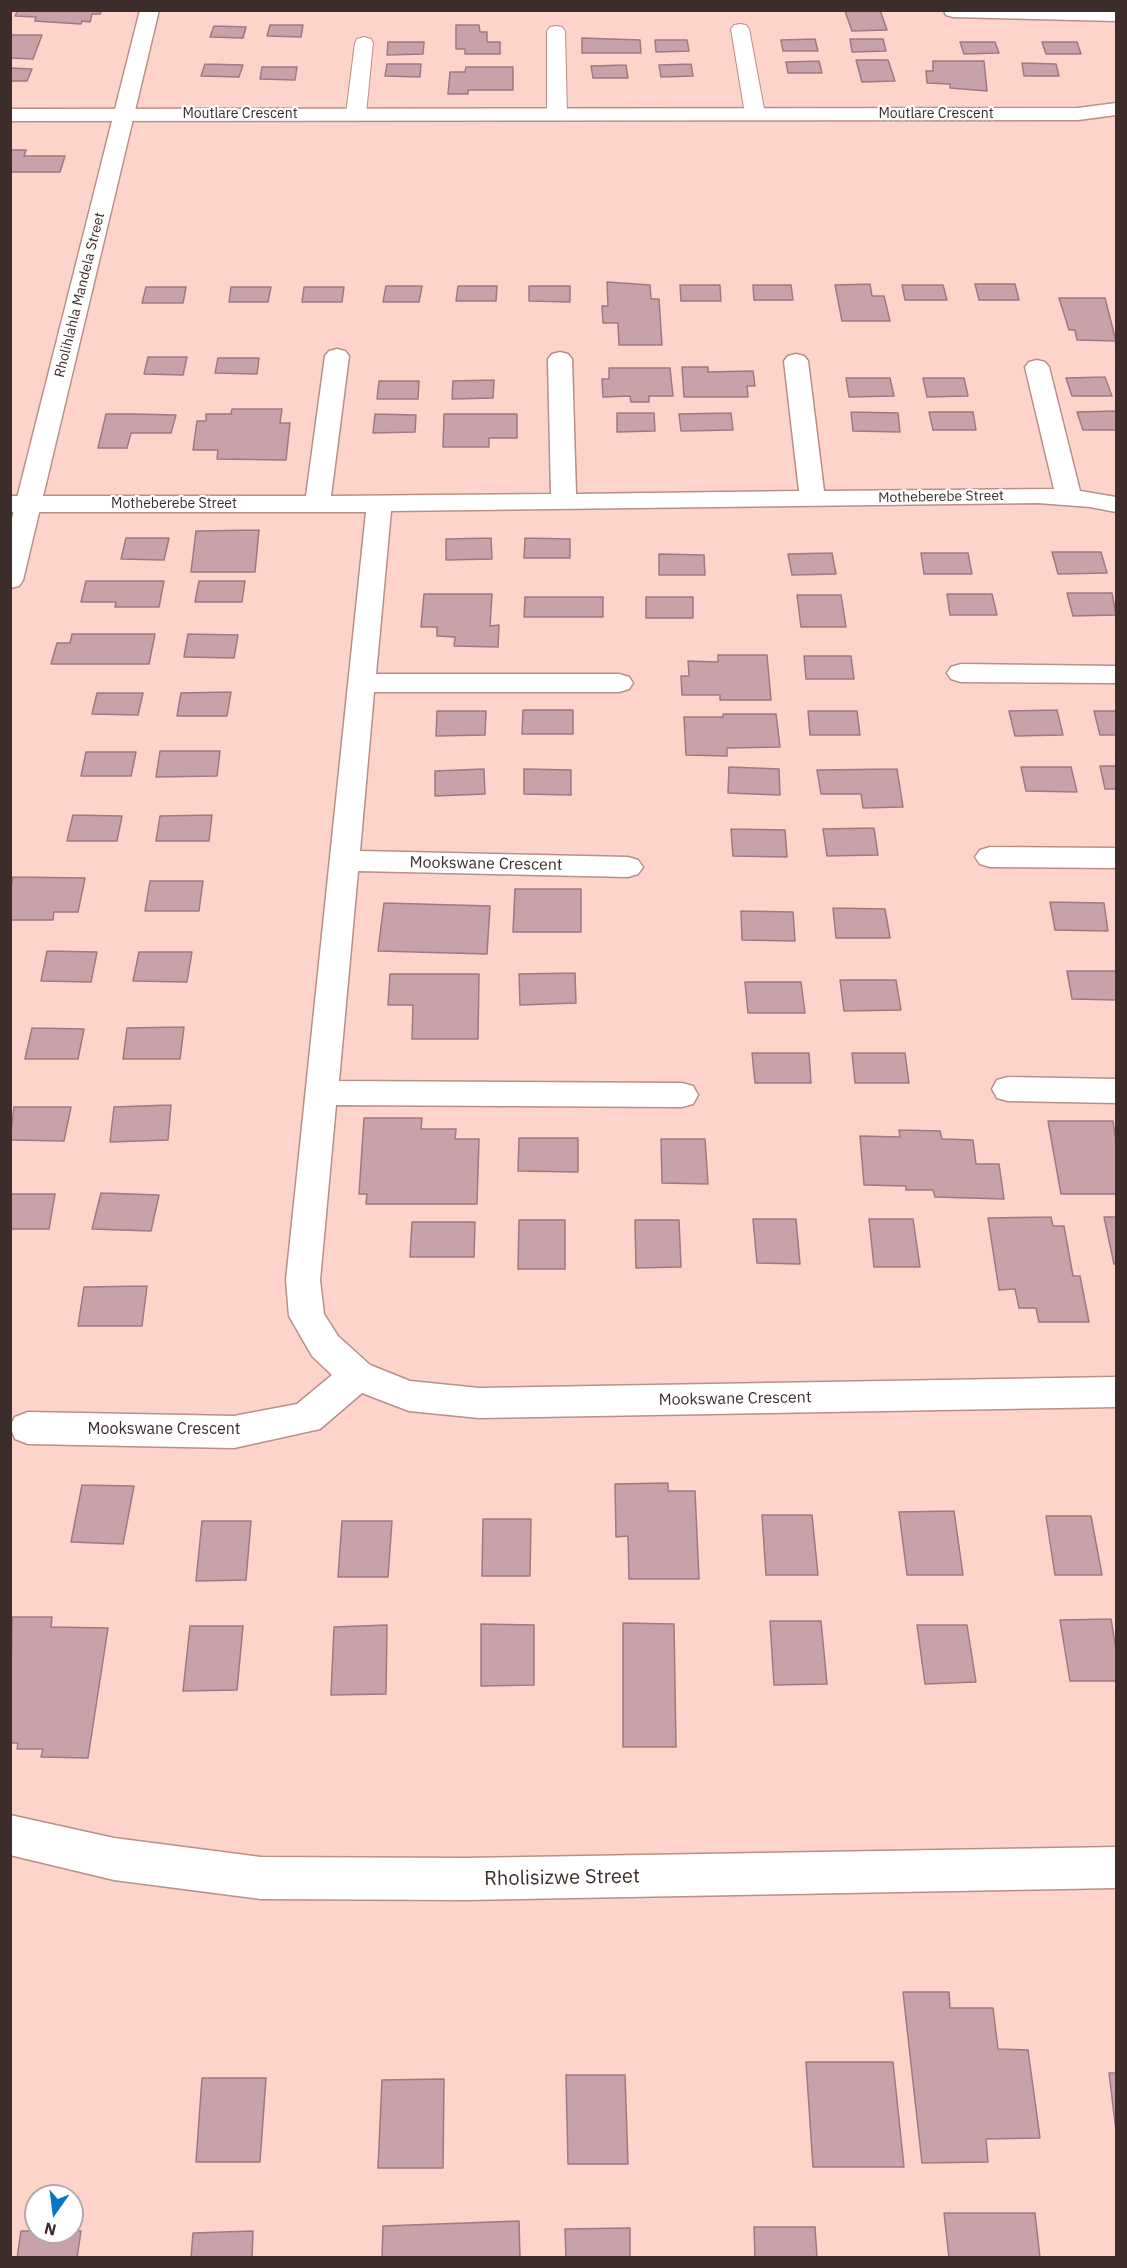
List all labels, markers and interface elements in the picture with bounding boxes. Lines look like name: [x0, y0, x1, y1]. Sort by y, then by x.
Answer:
street label: Moutlare Crescent: [182, 106, 298, 122]
street label: Moutlare Crescent: [878, 106, 994, 122]
street label: Rholihlahla Mandela Street: [51, 211, 109, 379]
street label: Motheberebe Street: [878, 488, 1004, 506]
street label: Motheberebe Street: [111, 496, 237, 512]
street label: Mookswane Crescent: [409, 853, 563, 875]
street label: Mookswane Crescent: [658, 1388, 812, 1410]
street label: Mookswane Crescent: [88, 1419, 240, 1439]
street label: Rholisizwe Street: [484, 1865, 640, 1891]
north arrow: [24, 2184, 84, 2244]
text: N: [42, 2218, 58, 2241]

